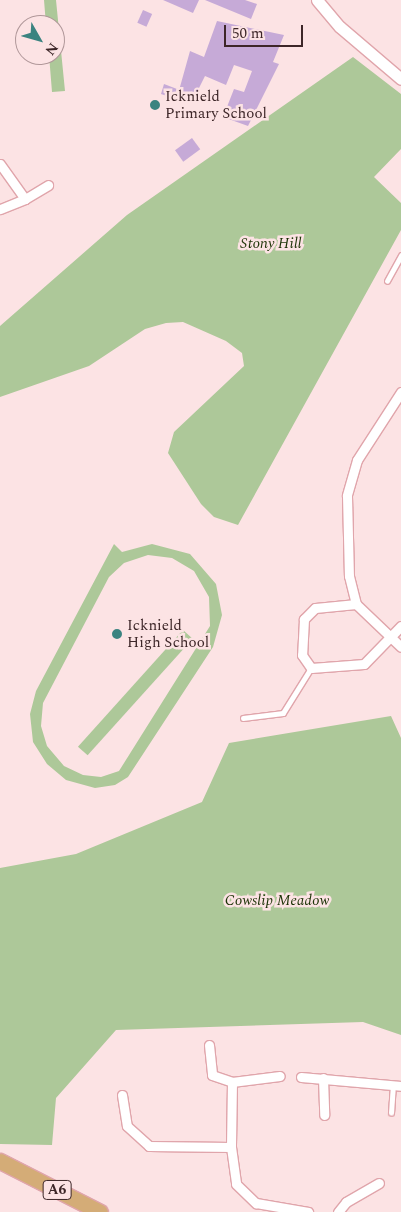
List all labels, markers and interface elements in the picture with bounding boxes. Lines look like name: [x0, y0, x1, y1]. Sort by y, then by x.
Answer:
north arrow: [15, 15, 65, 65]
scale bar: [226, 15, 305, 47]
text: 50 m: [232, 22, 264, 45]
text: N: [40, 38, 63, 60]
place label: Icknield Primary School: [165, 87, 267, 122]
marker: Icknield Primary School: [149, 99, 161, 111]
park label: Stony Hill: [240, 235, 302, 253]
place label: Icknield High School: [127, 616, 209, 651]
marker: Icknield High School: [111, 628, 123, 640]
park label: Cowslip Meadow: [225, 892, 329, 910]
road number: A6: [42, 1178, 72, 1202]

